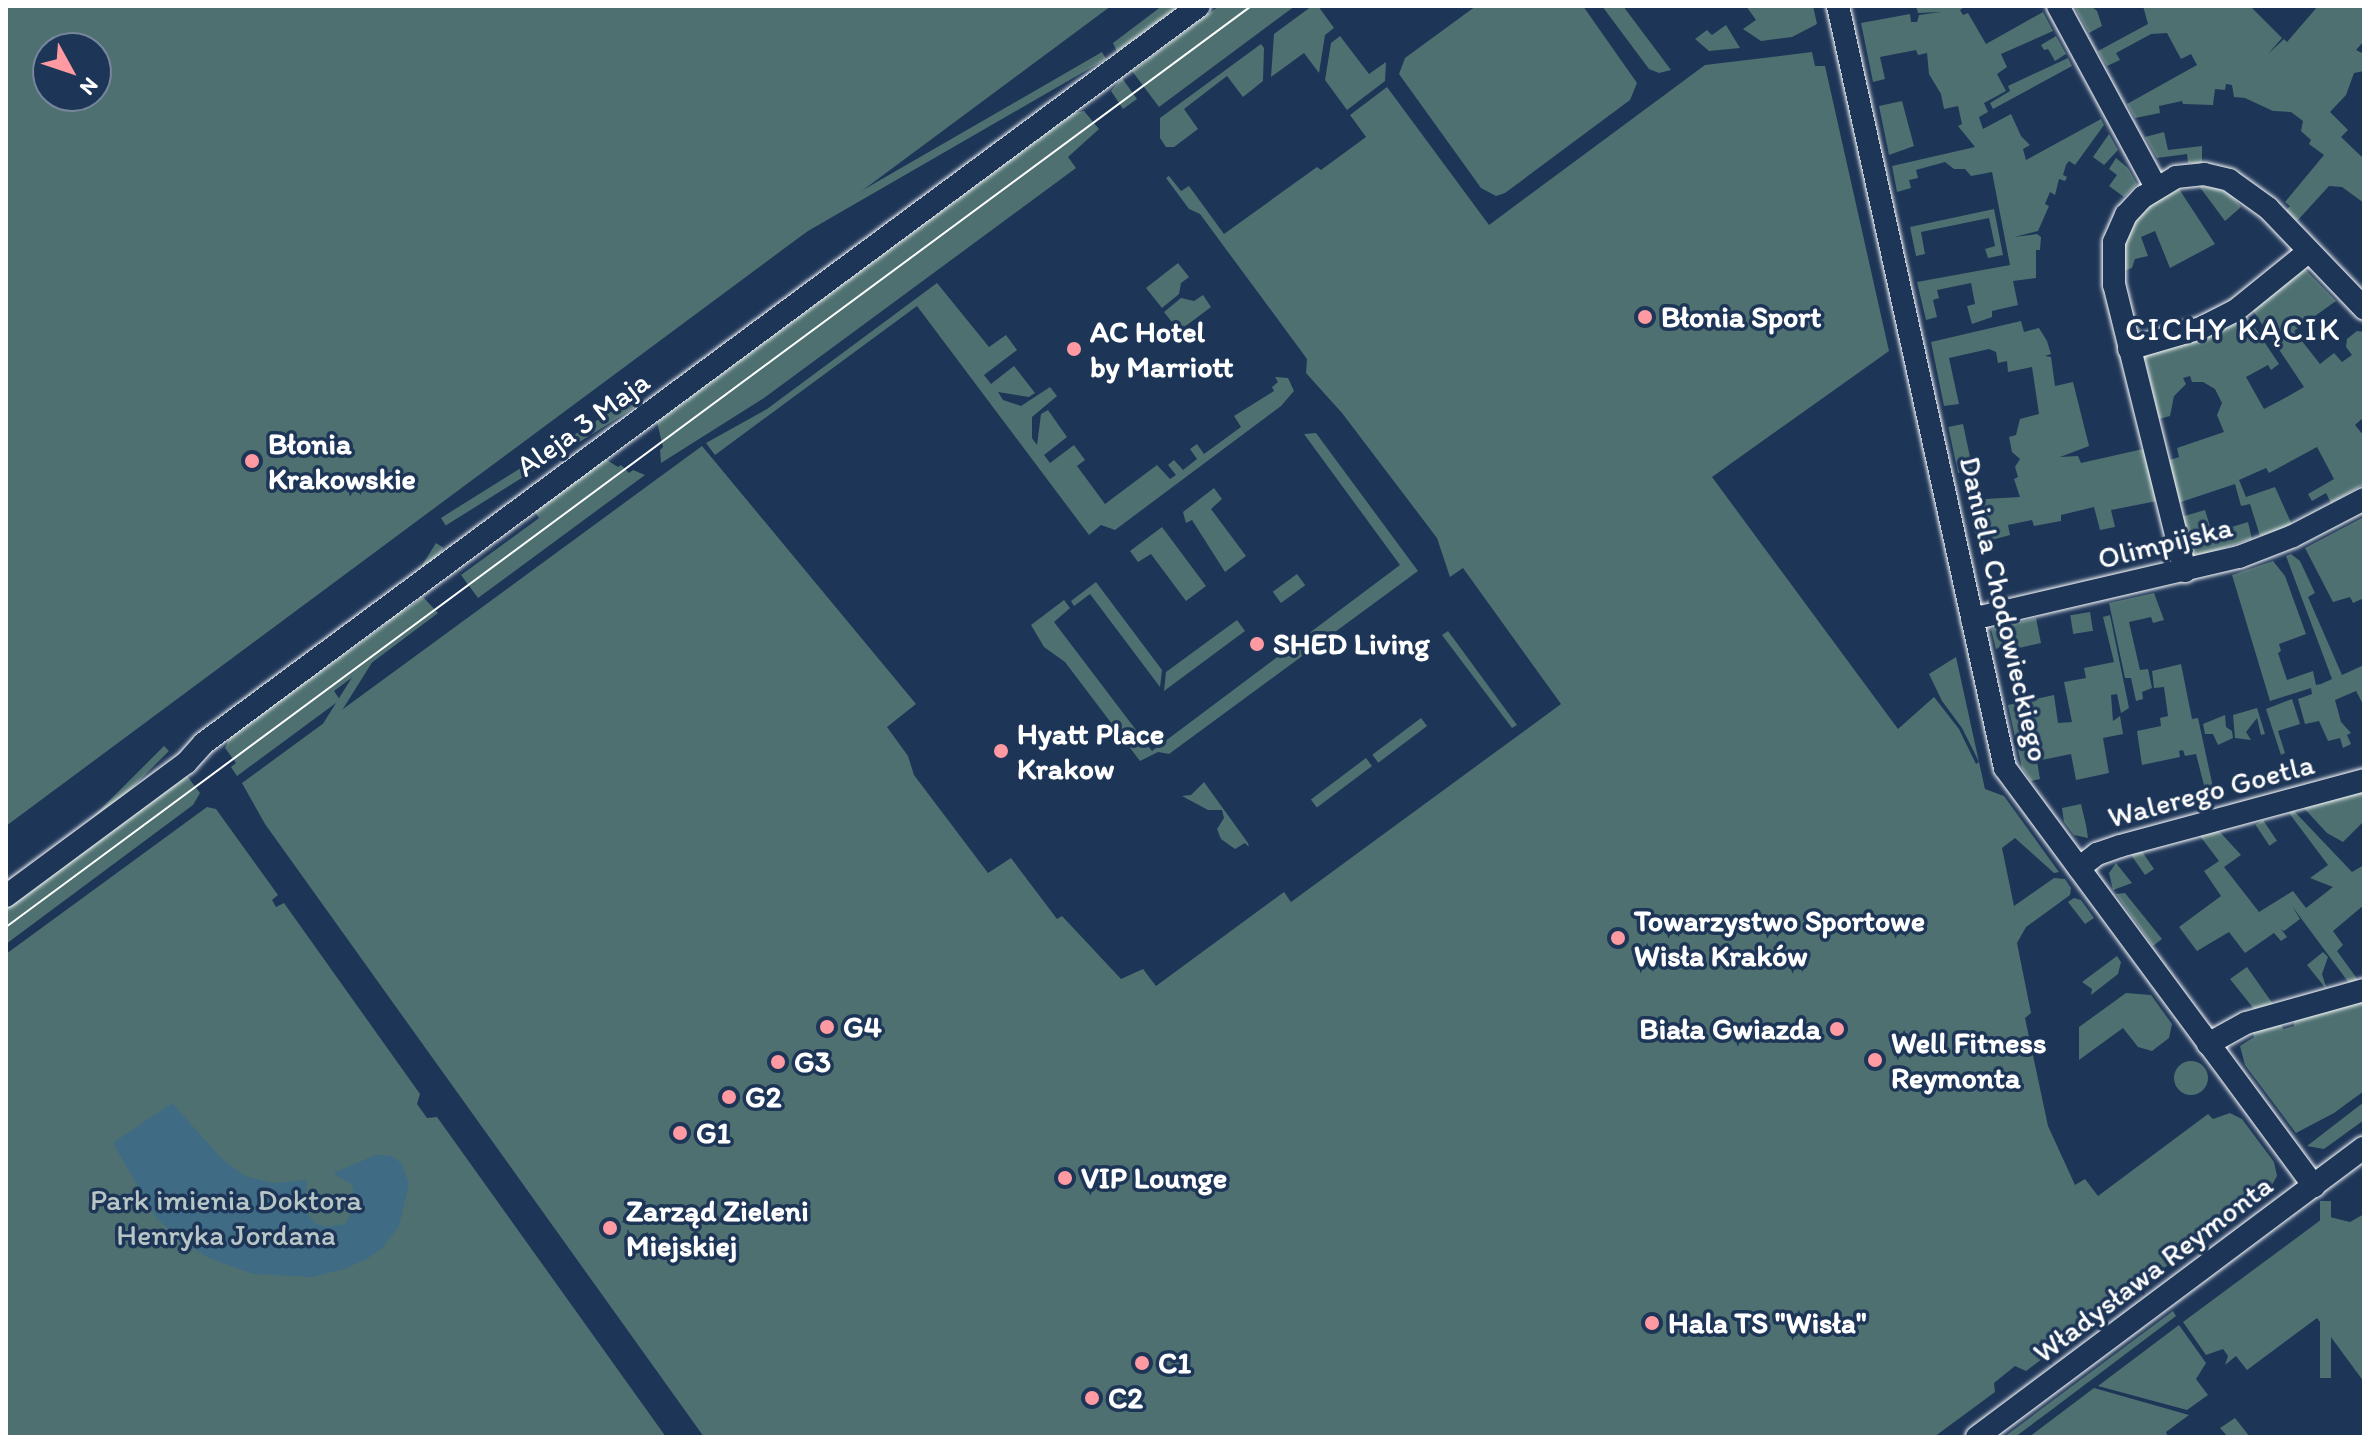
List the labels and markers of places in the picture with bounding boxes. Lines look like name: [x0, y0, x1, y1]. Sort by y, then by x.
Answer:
place label: Błonia Sport: [1661, 299, 1822, 335]
marker: Błonia Sport: [1636, 308, 1654, 326]
place label: AC Hotel by Marriott: [1090, 314, 1233, 384]
marker: AC Hotel by Marriott: [1065, 340, 1083, 358]
place label: Błonia Krakowskie: [268, 426, 416, 496]
marker: Błonia Krakowskie: [243, 452, 261, 470]
place label: SHED Living: [1273, 626, 1430, 662]
marker: SHED Living: [1248, 635, 1266, 653]
place label: Hyatt Place Krakow: [1017, 716, 1165, 786]
marker: Hyatt Place Krakow: [992, 742, 1010, 760]
place label: Towarzystwo Sportowe Wisła Kraków: [1634, 903, 1926, 974]
marker: Towarzystwo Sportowe Wisła Kraków: [1609, 929, 1627, 947]
place label: G4: [843, 1009, 882, 1045]
place label: Biała Gwiazda: [1639, 1011, 1821, 1047]
marker: G4: [818, 1018, 836, 1036]
marker: Biała Gwiazda: [1828, 1020, 1846, 1038]
place label: Well Fitness Reymonta: [1891, 1025, 2045, 1096]
place label: G3: [794, 1044, 831, 1080]
marker: Well Fitness Reymonta: [1866, 1051, 1884, 1069]
marker: G3: [769, 1053, 787, 1071]
place label: G2: [745, 1079, 781, 1115]
marker: G2: [720, 1088, 738, 1106]
place label: G1: [696, 1115, 731, 1151]
marker: G1: [671, 1124, 689, 1142]
place label: VIP Lounge: [1081, 1160, 1227, 1196]
marker: VIP Lounge: [1056, 1169, 1074, 1187]
place label: Zarząd Zieleni Miejskiej: [626, 1193, 809, 1264]
marker: Zarząd Zieleni Miejskiej: [601, 1219, 619, 1237]
place label: Hala TS "Wisła": [1668, 1305, 1867, 1341]
marker: Hala TS "Wisła": [1643, 1314, 1661, 1332]
place label: C1: [1158, 1345, 1191, 1381]
marker: C1: [1133, 1354, 1151, 1372]
place label: C2: [1108, 1380, 1143, 1416]
marker: C2: [1083, 1389, 1101, 1407]

